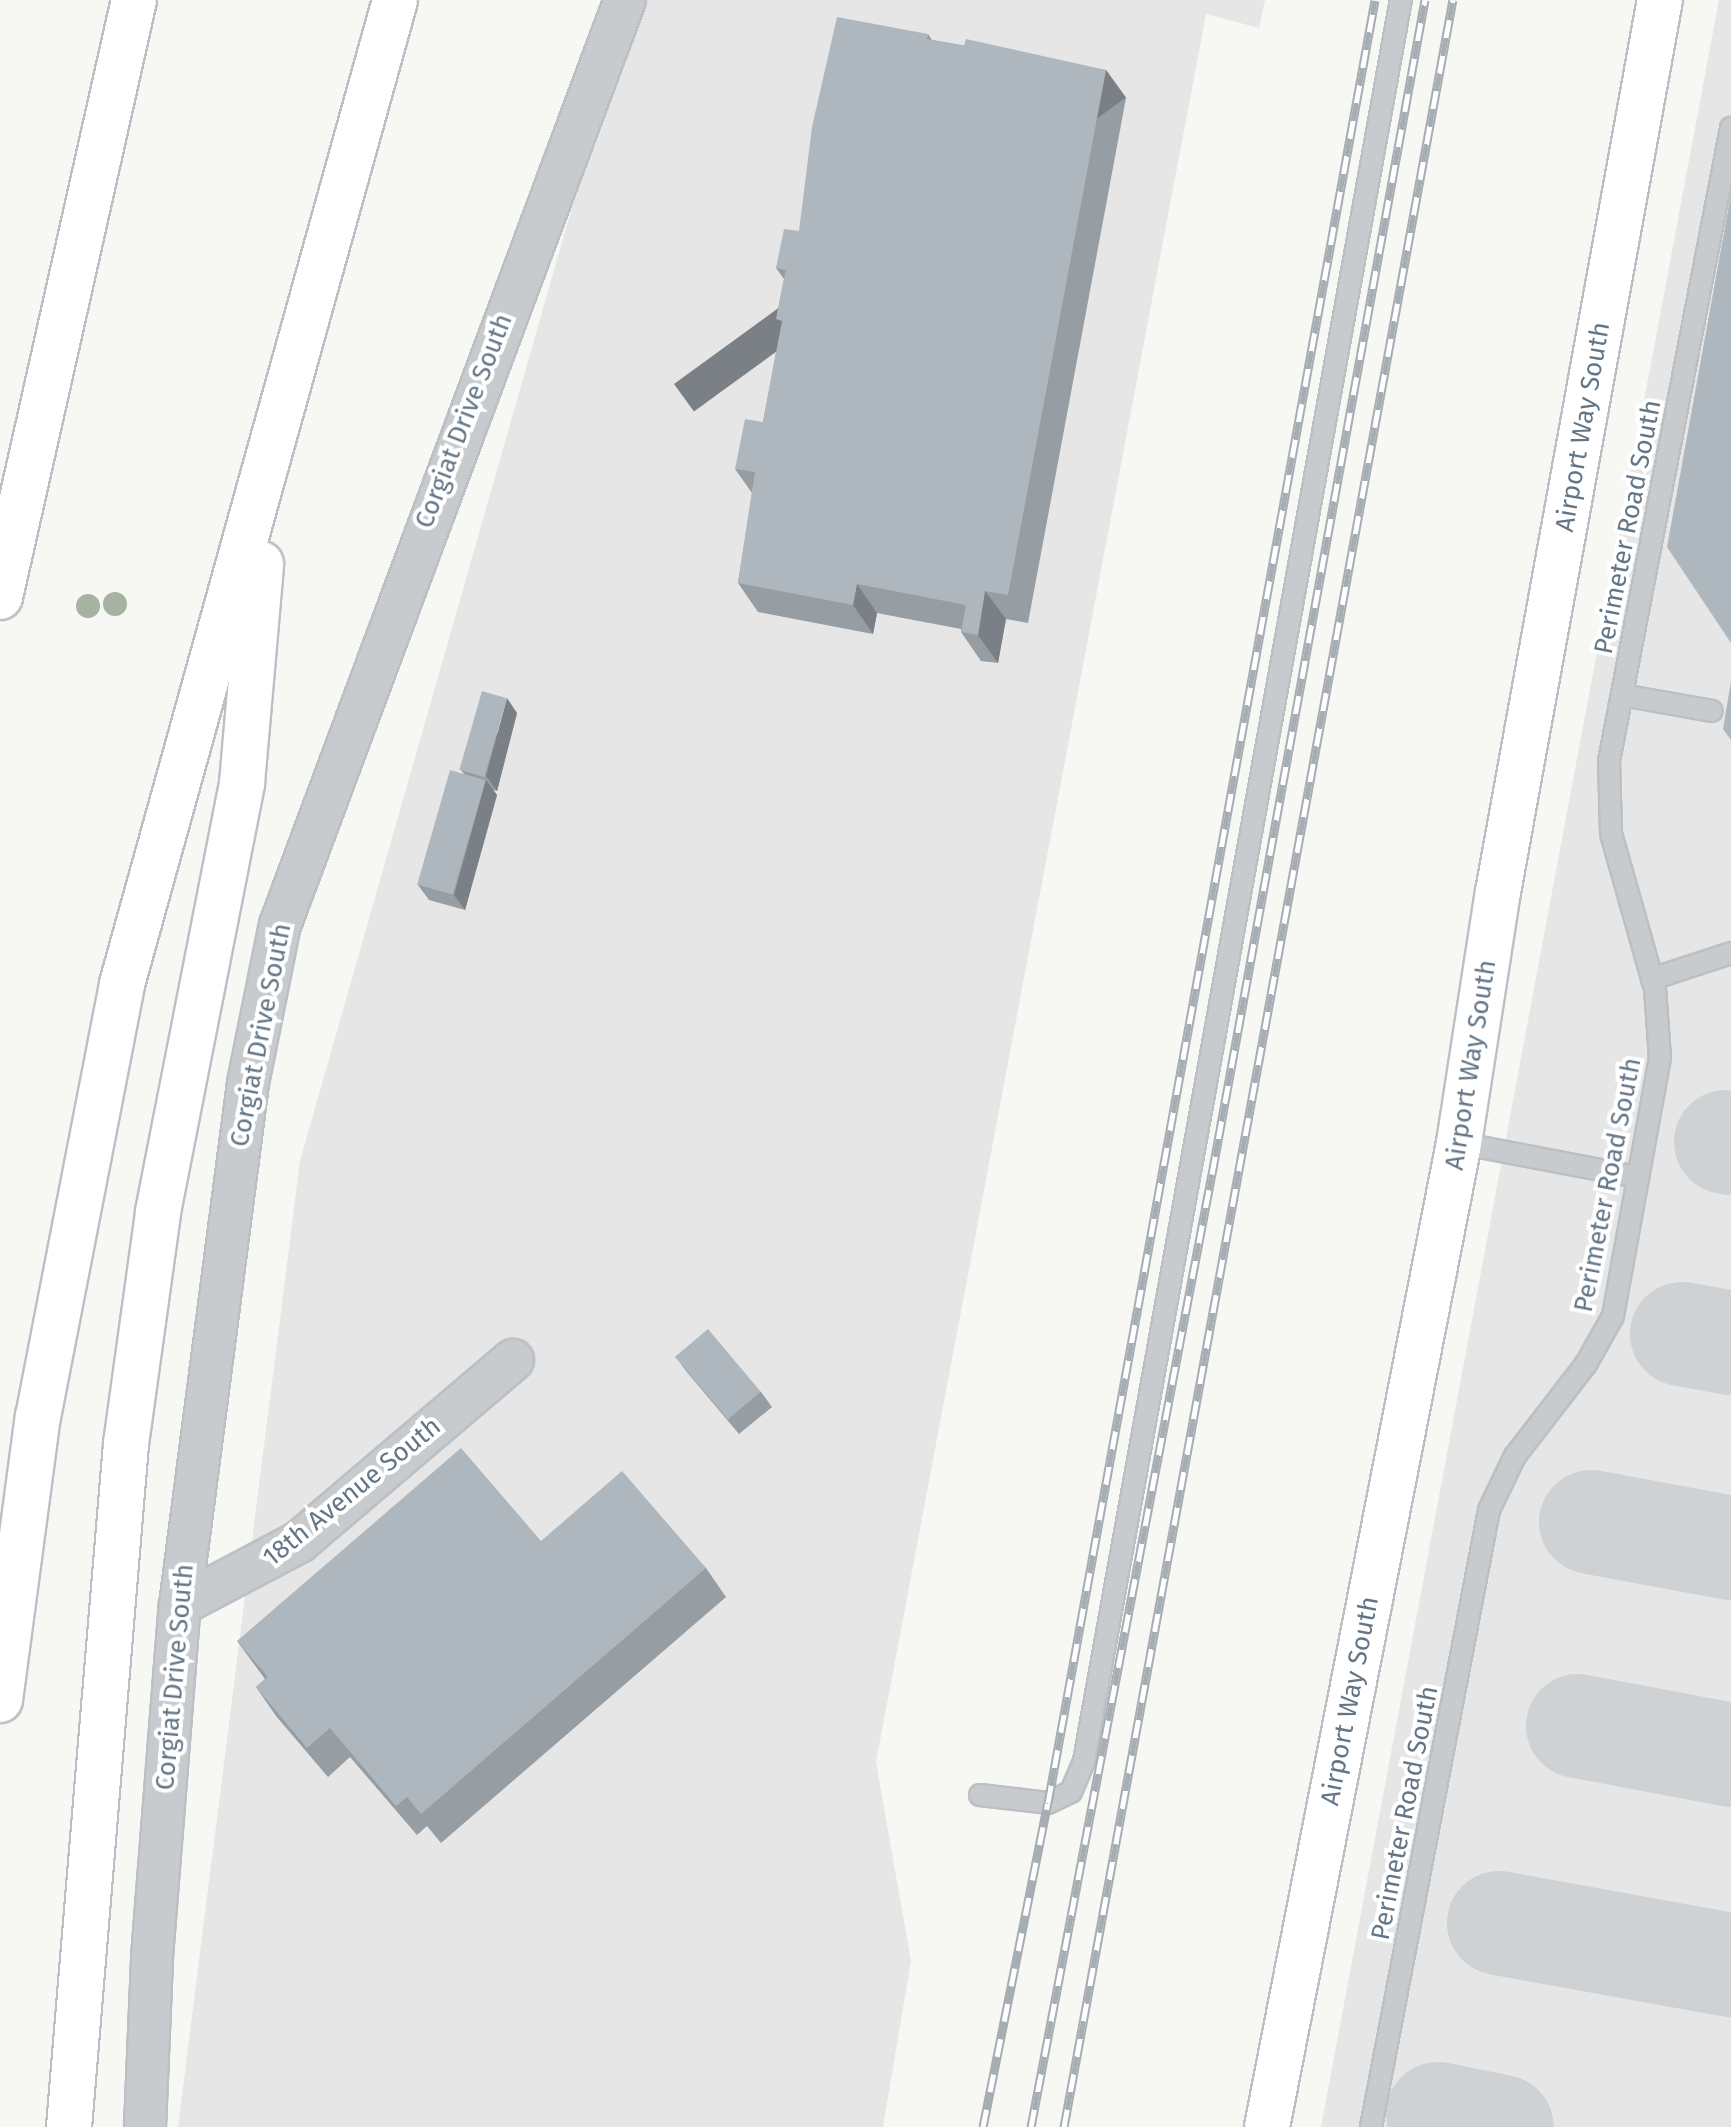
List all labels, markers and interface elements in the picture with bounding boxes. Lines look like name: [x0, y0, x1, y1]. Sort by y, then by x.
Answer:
street label: Corgiat Drive South: [409, 309, 519, 533]
street label: Airport Way South: [1549, 320, 1617, 534]
street label: Perimeter Road South: [1588, 397, 1668, 657]
street label: Corgiat Drive South: [224, 921, 298, 1149]
street label: Airport Way South: [1439, 958, 1503, 1172]
street label: Perimeter Road South: [1568, 1055, 1648, 1315]
street label: 18th Avenue South: [257, 1411, 447, 1573]
street label: Corgiat Drive South: [150, 1563, 200, 1791]
street label: Airport Way South: [1314, 1594, 1386, 1808]
street label: Perimeter Road South: [1365, 1683, 1445, 1943]

